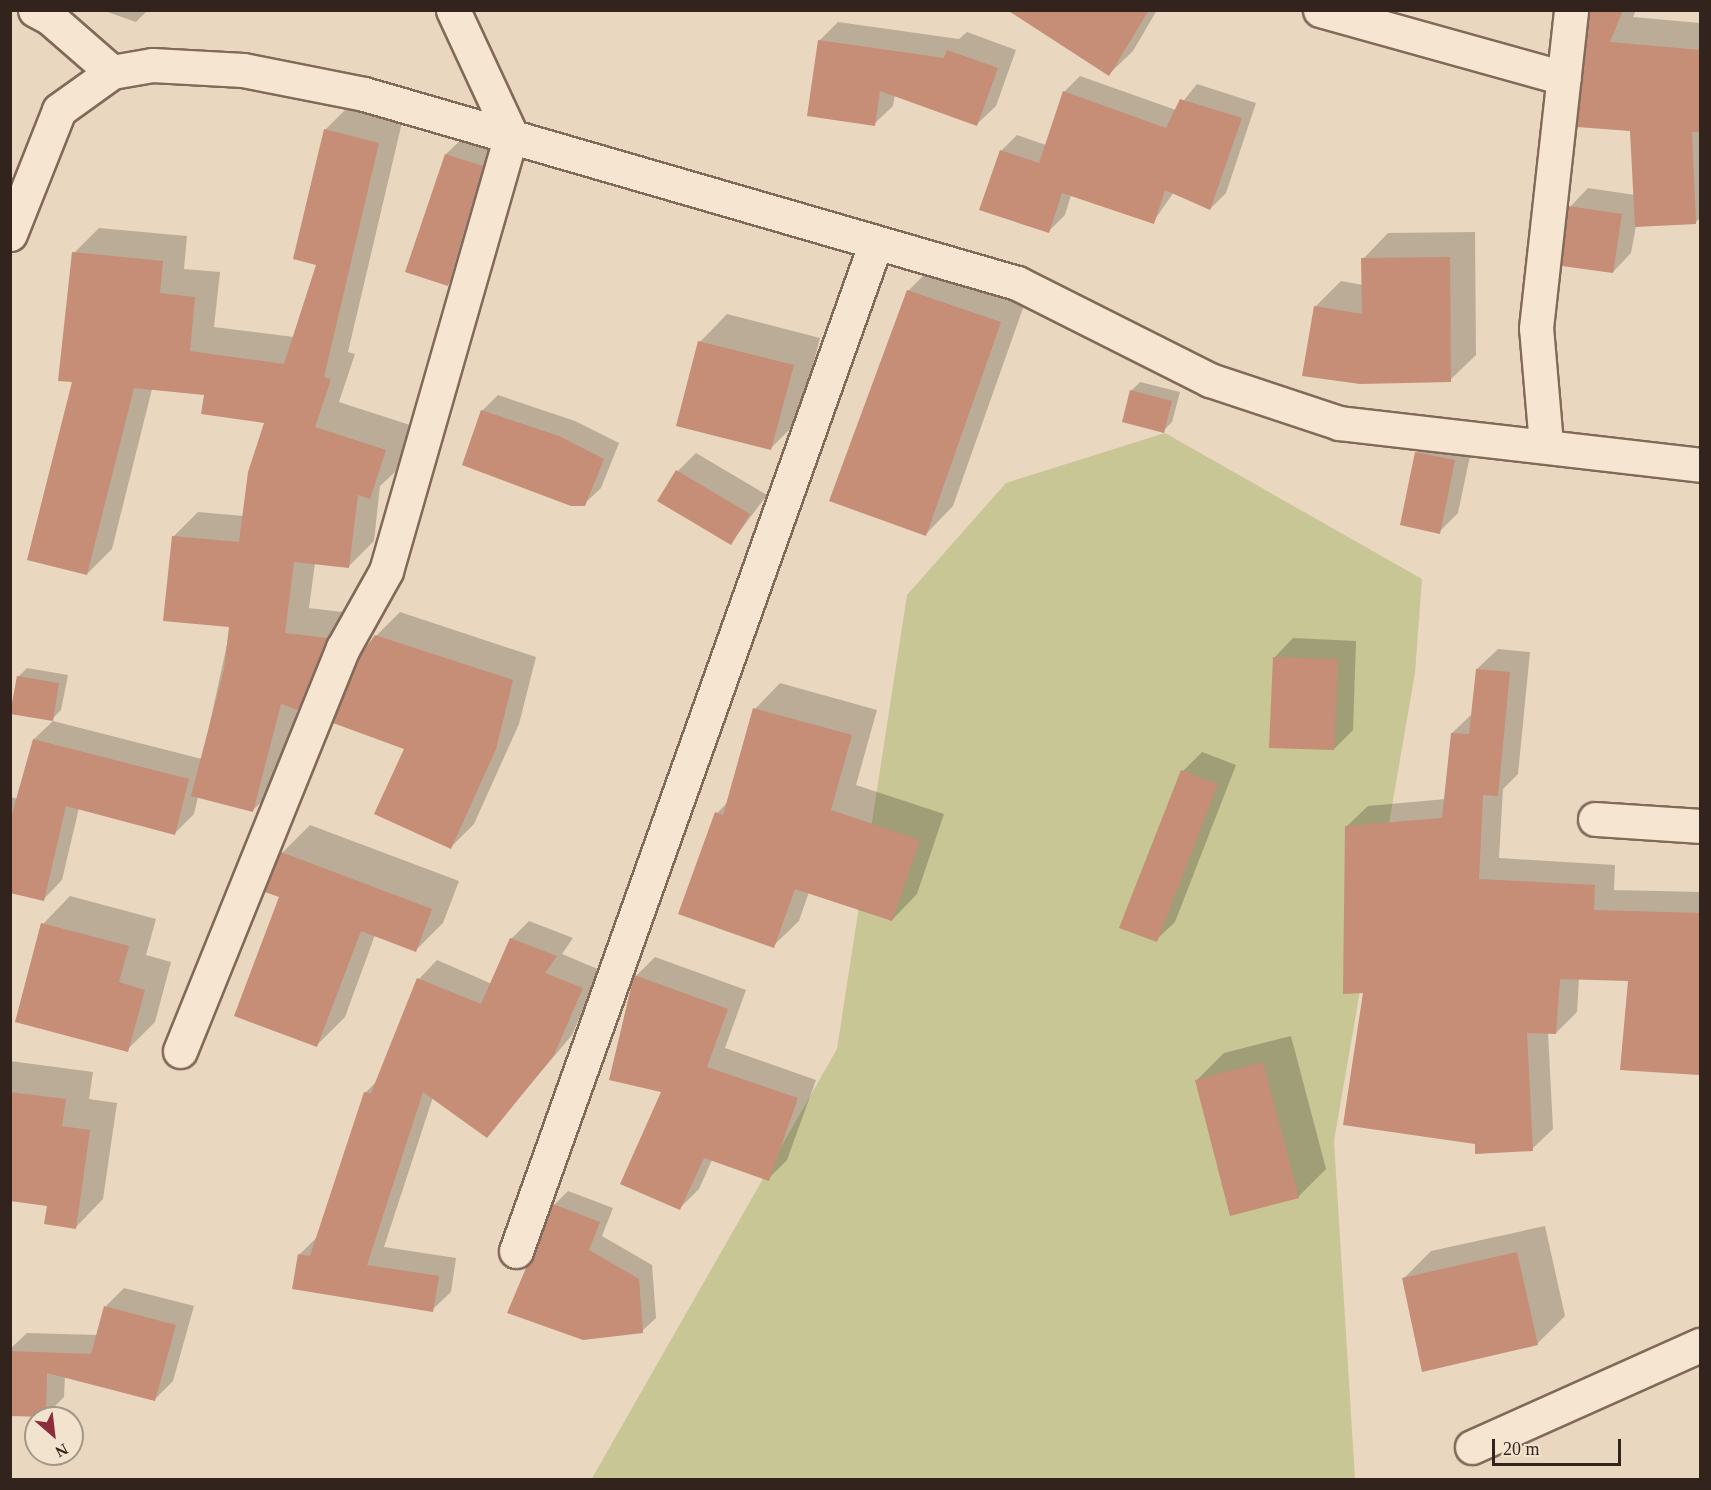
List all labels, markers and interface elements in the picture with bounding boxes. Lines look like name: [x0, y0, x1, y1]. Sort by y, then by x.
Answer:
north arrow: [24, 1406, 84, 1466]
scale bar: [1495, 1427, 1624, 1465]
text: 20 m: [1503, 1439, 1540, 1459]
text: N: [53, 1440, 71, 1461]

